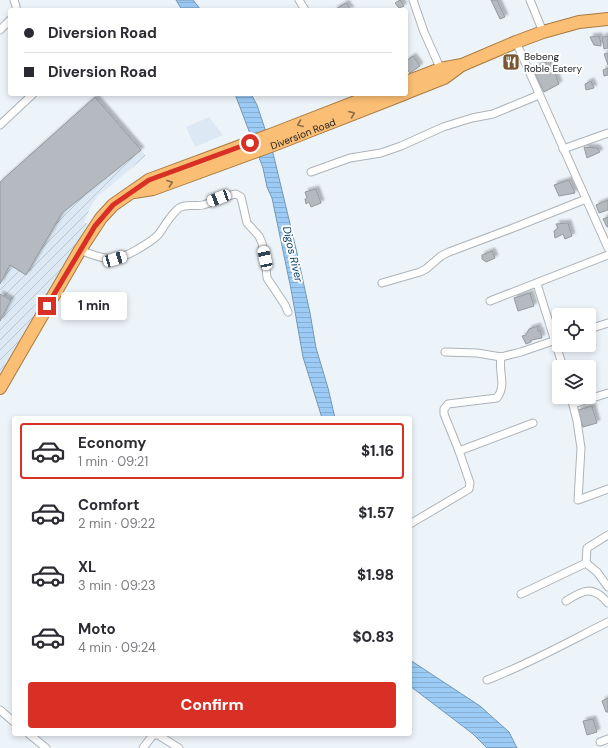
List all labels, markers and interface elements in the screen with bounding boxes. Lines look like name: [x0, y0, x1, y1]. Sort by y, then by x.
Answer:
text: Diversion Road: [48, 23, 157, 43]
place label: Bebeng Roble Eatery: [524, 50, 583, 75]
restaurant icon: Bebeng Roble Eatery: [501, 52, 521, 72]
text: Diversion Road: [48, 62, 157, 82]
one-way arrow: [348, 111, 355, 119]
street label: Diversion Road: [269, 115, 337, 153]
one-way arrow: [297, 119, 304, 127]
route start: [241, 134, 259, 152]
one-way arrow: [167, 180, 174, 188]
car: [206, 188, 232, 208]
water label: Digos River: [280, 225, 306, 284]
car: [257, 245, 273, 271]
car: [102, 250, 128, 268]
callout: 1 min: [61, 292, 127, 320]
route end: [38, 297, 56, 315]
text: 1 min: [78, 297, 110, 314]
map controls: [552, 308, 596, 404]
button: locate: [552, 308, 596, 352]
button: layers: [552, 360, 596, 404]
icon: car: [30, 433, 66, 469]
text: Economy: [78, 433, 146, 453]
text: $1.16: [361, 441, 394, 461]
text: 1 min · 09:21: [78, 453, 148, 470]
icon: car: [30, 495, 66, 531]
text: Comfort: [78, 495, 139, 515]
text: $1.57: [358, 503, 394, 523]
text: 2 min · 09:22: [78, 515, 155, 532]
icon: car: [30, 557, 66, 593]
text: XL: [78, 557, 96, 577]
text: $1.98: [357, 565, 394, 585]
text: 3 min · 09:23: [78, 577, 156, 594]
icon: car: [30, 619, 66, 655]
text: Moto: [78, 619, 116, 639]
text: $0.83: [352, 627, 394, 647]
text: 4 min · 09:24: [78, 639, 156, 656]
button: Confirm: [28, 682, 396, 728]

